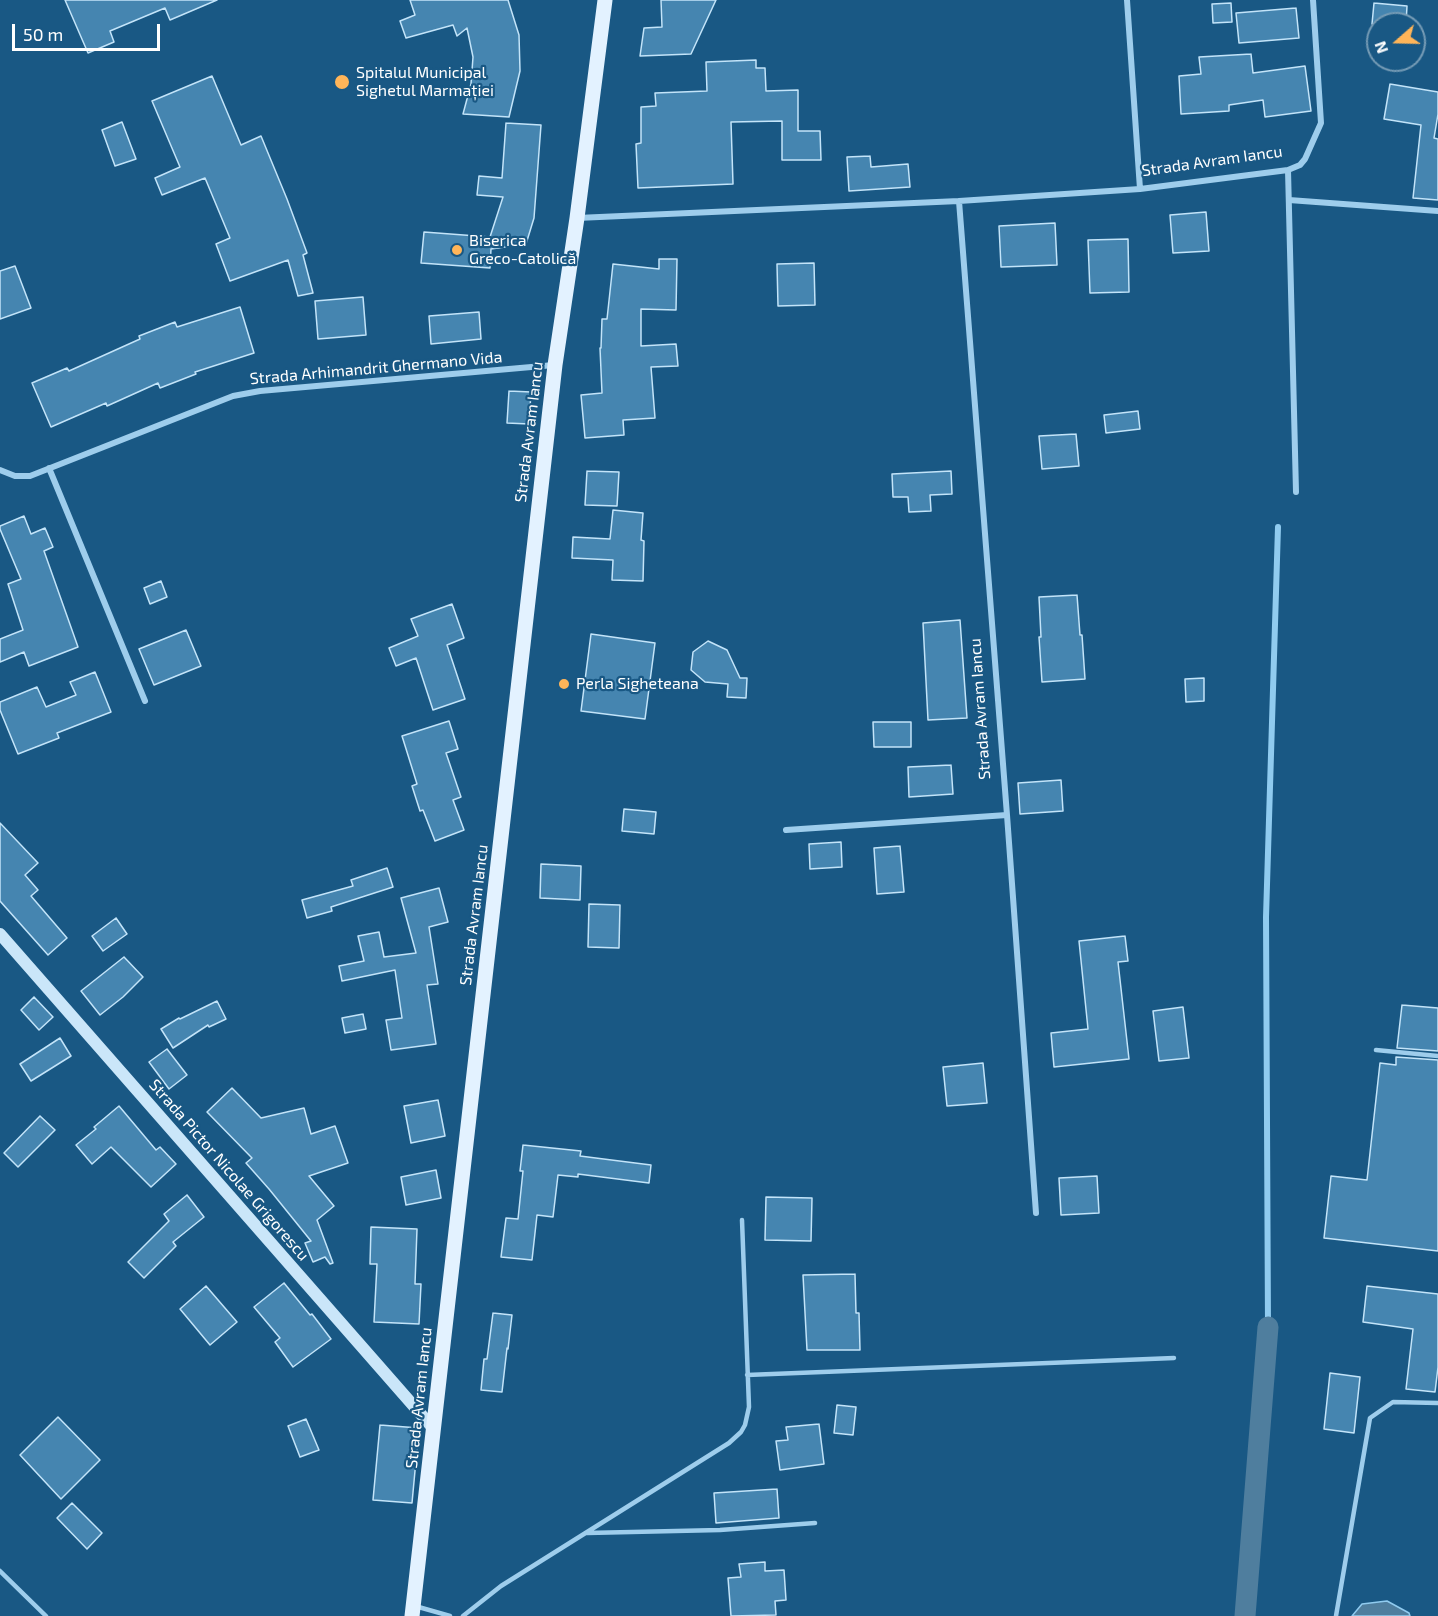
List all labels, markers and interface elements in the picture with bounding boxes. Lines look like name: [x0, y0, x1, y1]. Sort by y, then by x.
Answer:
scale bar: [15, 12, 164, 50]
north arrow: [1366, 12, 1426, 72]
text: 50 m: [23, 23, 63, 45]
text: N: [1370, 39, 1391, 56]
place label: Spitalul Municipal Sighetul Marmației: [356, 63, 494, 101]
marker: Spitalul Municipal Sighetul Marmației: [333, 73, 351, 91]
street label: Strada Avram Iancu: [1140, 142, 1284, 180]
place label: Biserica Greco-Catolică: [469, 231, 576, 269]
marker: Biserica Greco-Catolică: [450, 243, 464, 257]
street label: Strada Arhimandrit Ghermano Vida: [249, 347, 503, 389]
street label: Strada Avram Iancu: [511, 360, 547, 504]
street label: Strada Avram Iancu: [965, 638, 995, 780]
place label: Perla Sigheteana: [576, 674, 699, 694]
marker: Perla Sigheteana: [557, 677, 571, 691]
street label: Strada Avram Iancu: [456, 843, 492, 987]
street label: Strada Pictor Nicolae Grigorescu: [145, 1075, 313, 1265]
street label: Strada Avram Iancu: [402, 1326, 436, 1470]

